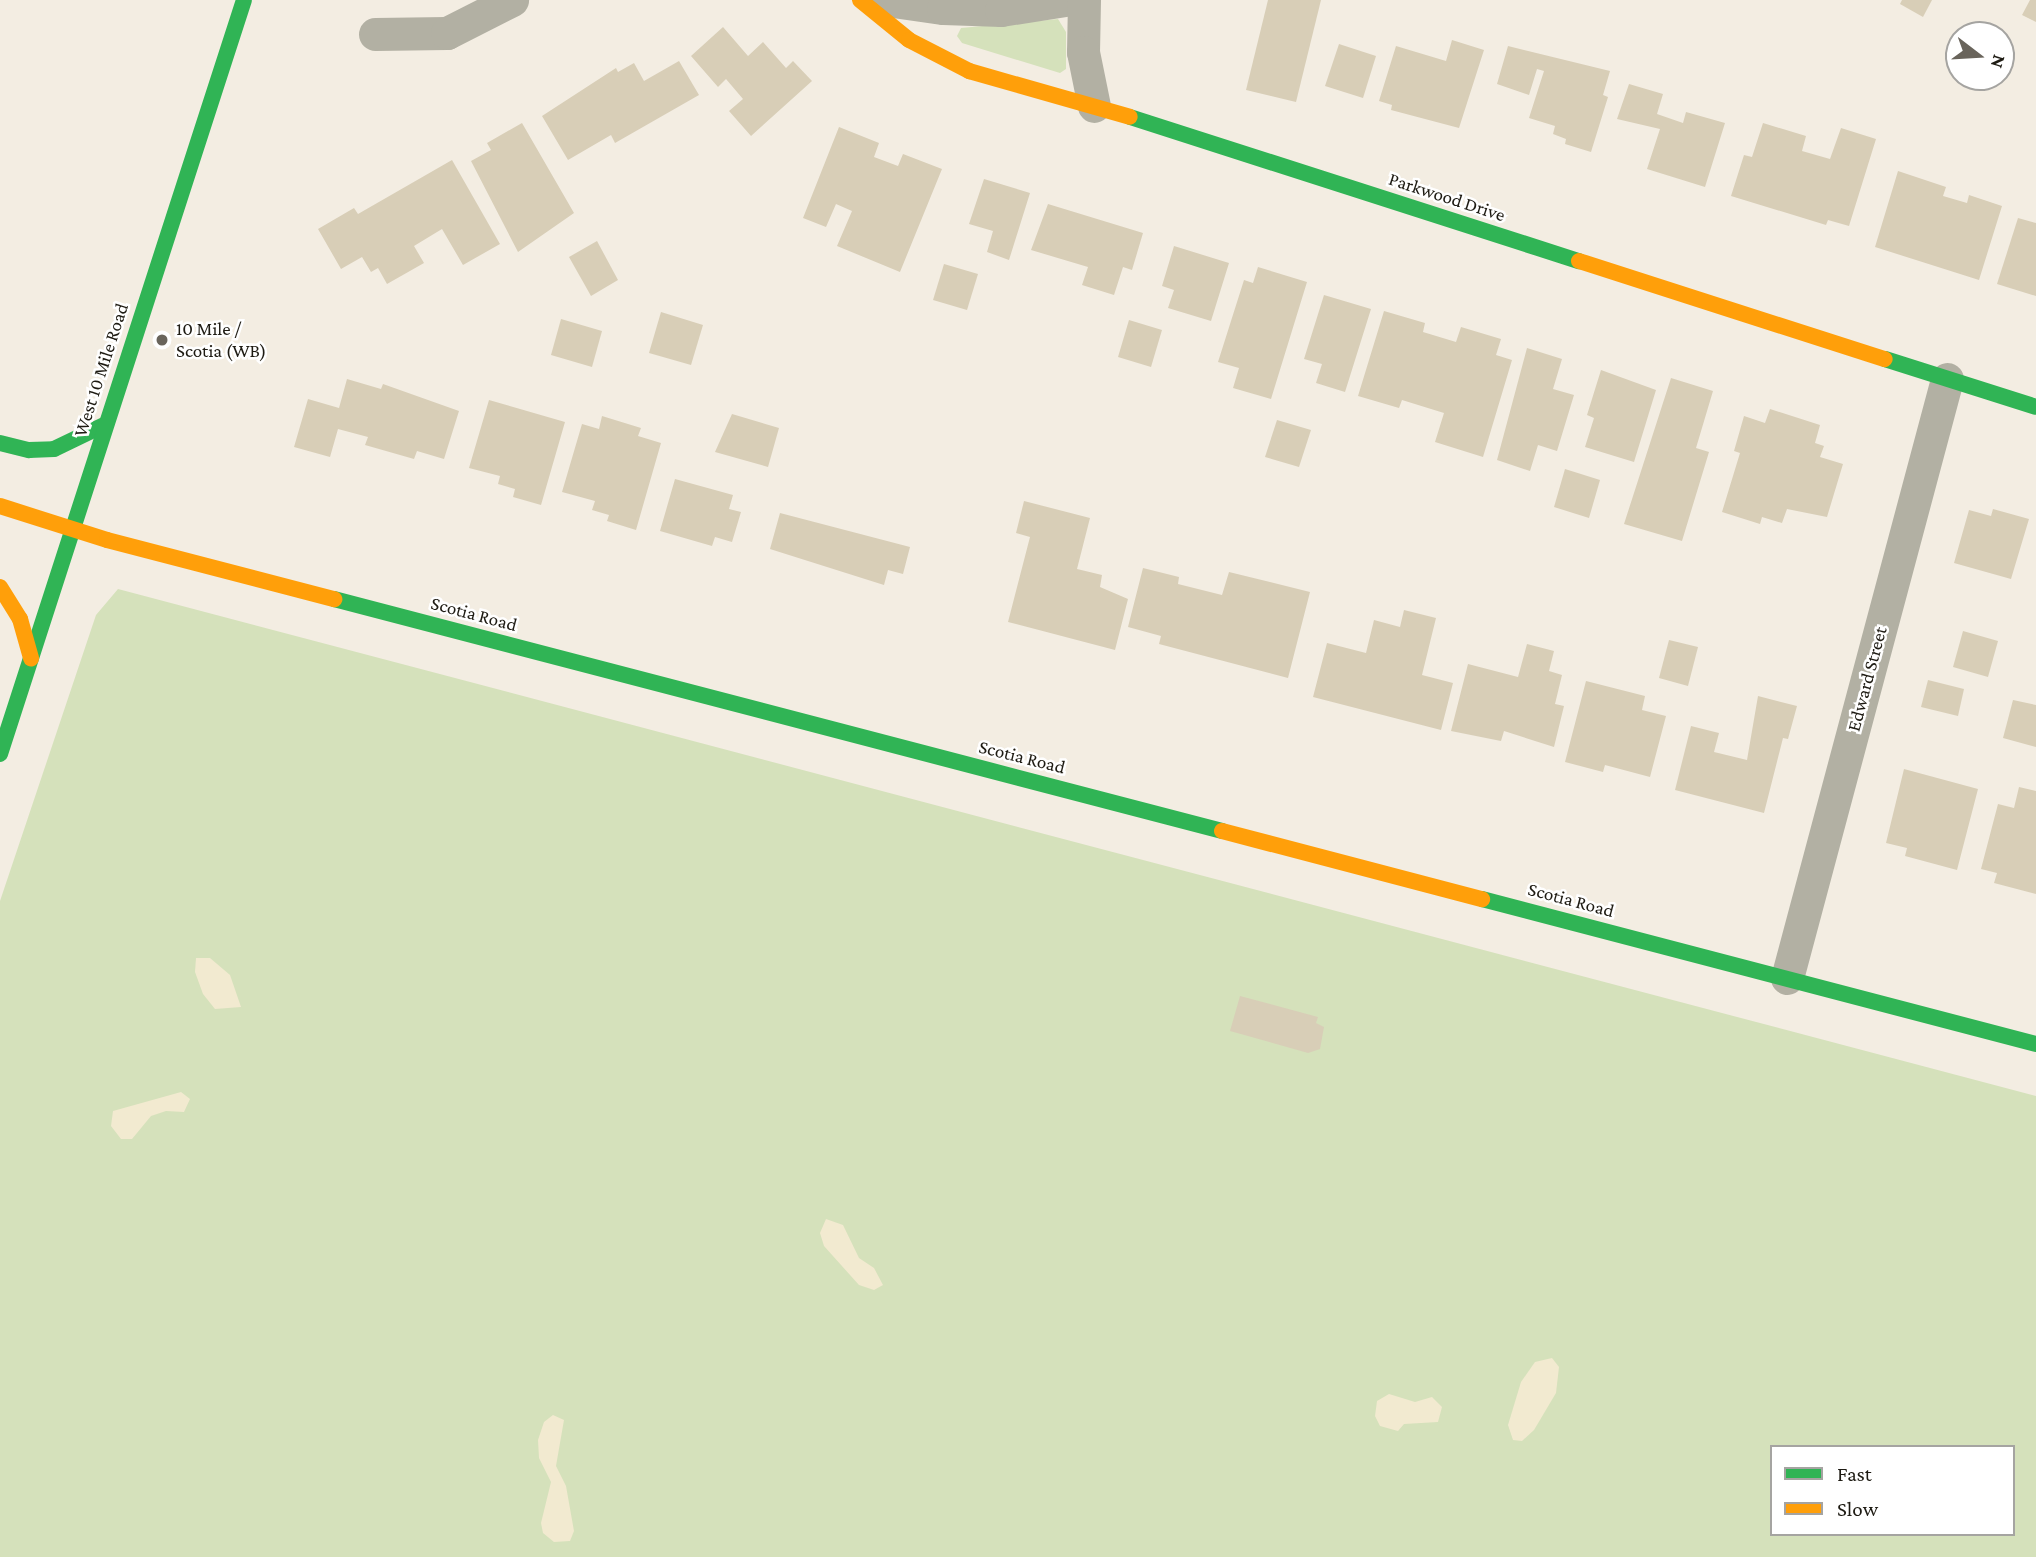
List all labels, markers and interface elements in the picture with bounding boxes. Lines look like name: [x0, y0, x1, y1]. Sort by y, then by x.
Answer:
north arrow: [1945, 21, 2015, 91]
text: N: [1987, 52, 2011, 71]
street label: Parkwood Drive: [1386, 167, 1508, 227]
street label: West 10 Mile Road: [69, 300, 133, 440]
place label: 10 Mile / Scotia (WB): [176, 318, 266, 362]
marker: 10 Mile / Scotia (WB): [154, 332, 170, 348]
street label: Scotia Road: [428, 592, 520, 636]
street label: Edward Street: [1842, 624, 1892, 734]
street label: Scotia Road: [976, 735, 1068, 779]
street label: Scotia Road: [1525, 878, 1617, 922]
legend: [1770, 1445, 2015, 1536]
text: Fast: [1837, 1462, 1872, 1486]
text: Slow: [1837, 1497, 1878, 1521]

